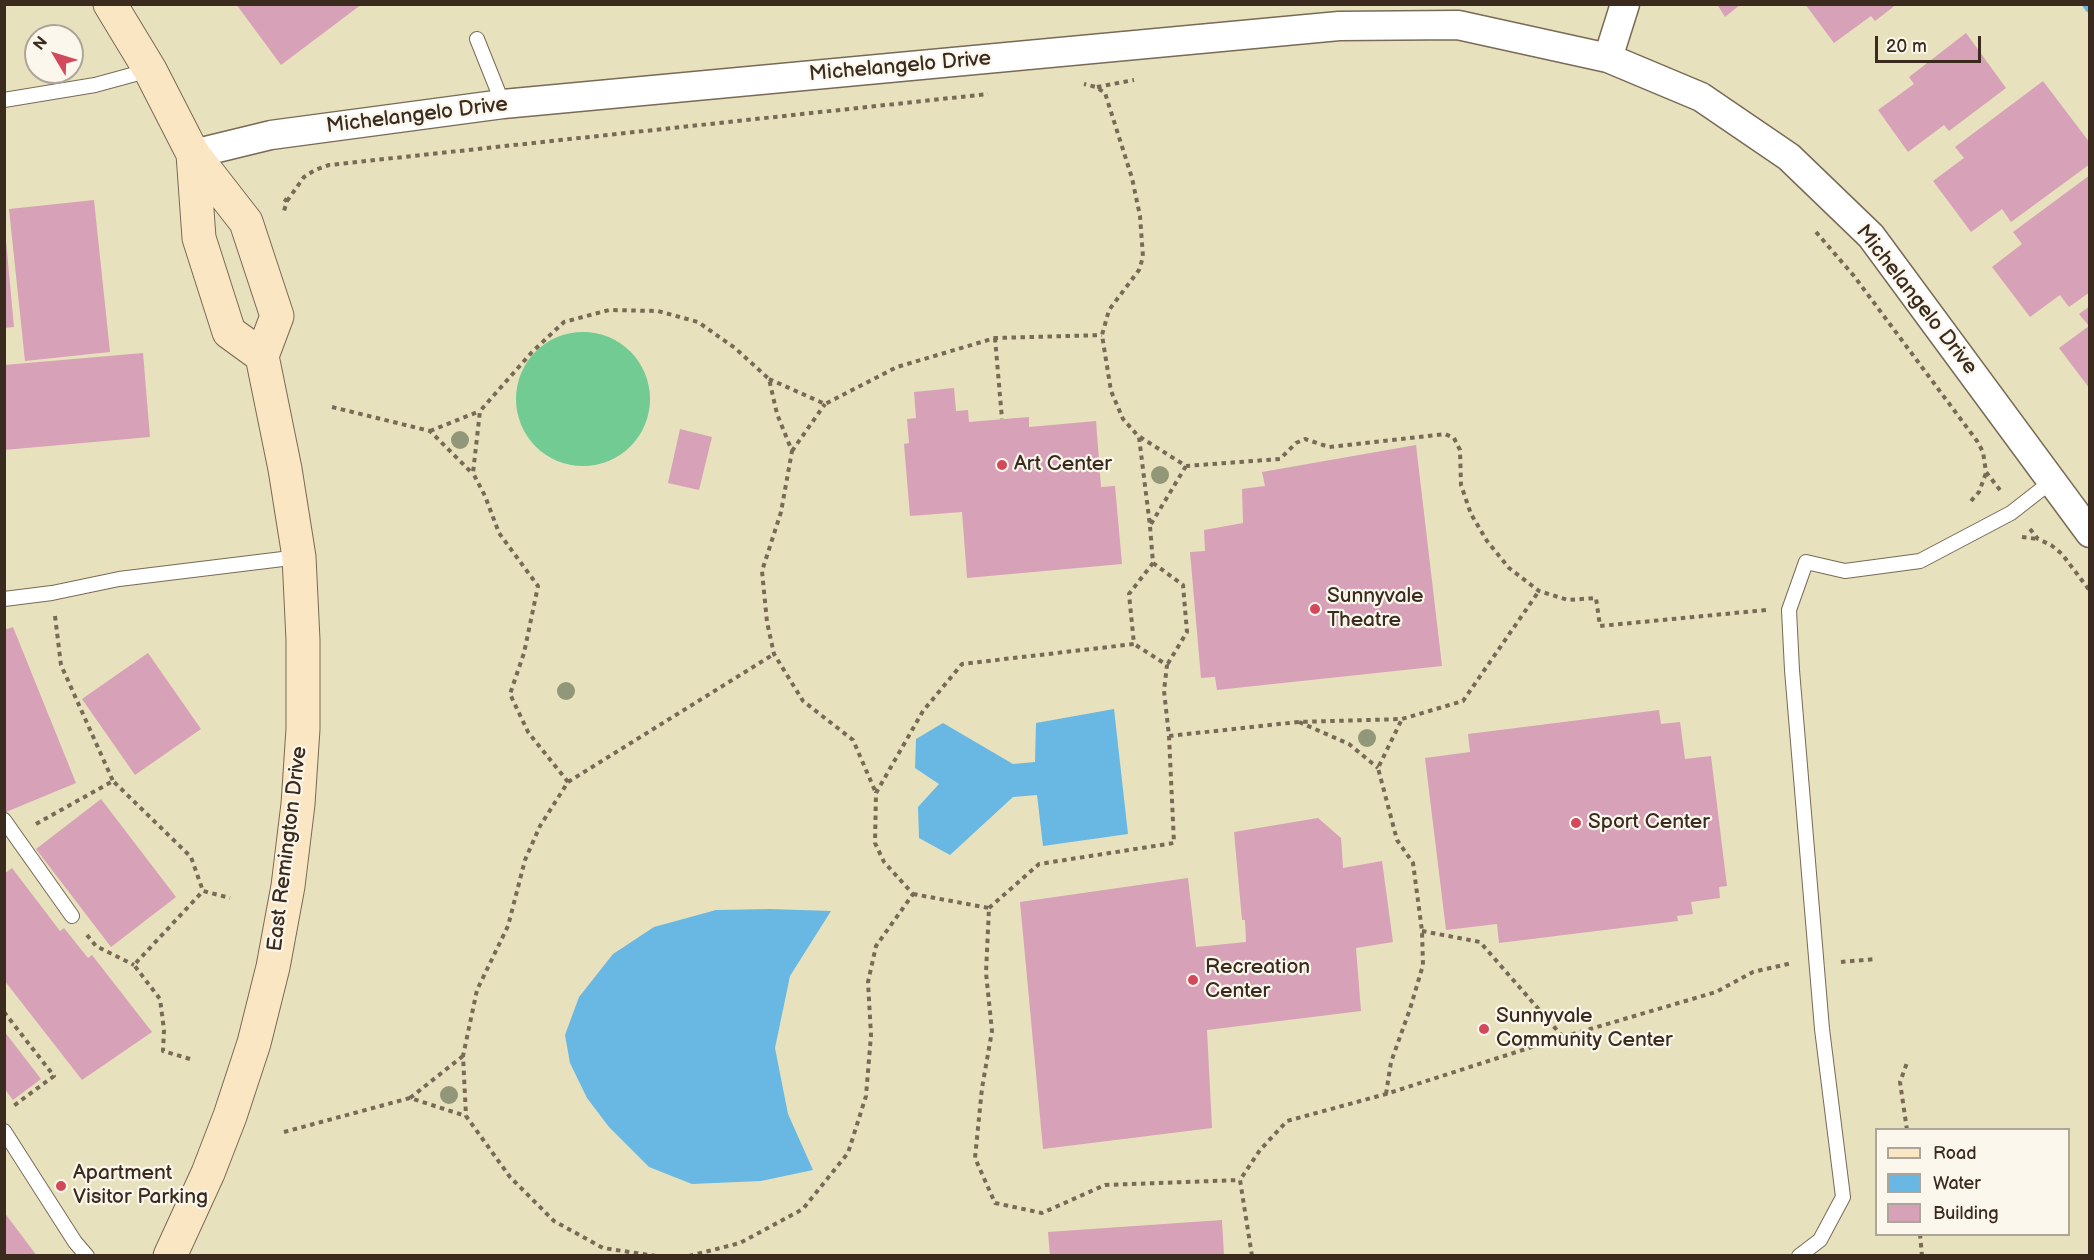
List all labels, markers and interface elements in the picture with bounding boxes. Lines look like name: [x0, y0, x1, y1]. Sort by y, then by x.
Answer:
north arrow: [24, 24, 84, 84]
scale bar: [1878, 24, 1984, 62]
text: N: [30, 33, 52, 54]
text: 20 m: [1886, 36, 1927, 57]
street label: Michelangelo Drive: [808, 46, 992, 88]
street label: Michelangelo Drive: [325, 92, 509, 140]
street label: Michelangelo Drive: [1850, 220, 1982, 380]
place label: Art Center: [1014, 452, 1112, 478]
marker: Art Center: [995, 458, 1009, 472]
place label: Sunnyvale Theatre: [1327, 584, 1424, 634]
marker: Sunnyvale Theatre: [1308, 602, 1322, 616]
street label: East Remington Drive: [263, 745, 313, 953]
place label: Sport Center: [1588, 810, 1710, 836]
marker: Sport Center: [1569, 816, 1583, 830]
place label: Recreation Center: [1205, 955, 1310, 1005]
marker: Recreation Center: [1186, 973, 1200, 987]
place label: Sunnyvale Community Center: [1496, 1004, 1673, 1054]
marker: Sunnyvale Community Center: [1477, 1022, 1491, 1036]
legend: [1875, 1128, 2070, 1236]
text: Road: [1933, 1143, 1977, 1164]
place label: Apartment Visitor Parking: [73, 1161, 208, 1211]
text: Water: [1933, 1173, 1981, 1194]
marker: Apartment Visitor Parking: [54, 1179, 68, 1193]
text: Building: [1933, 1203, 1999, 1224]

